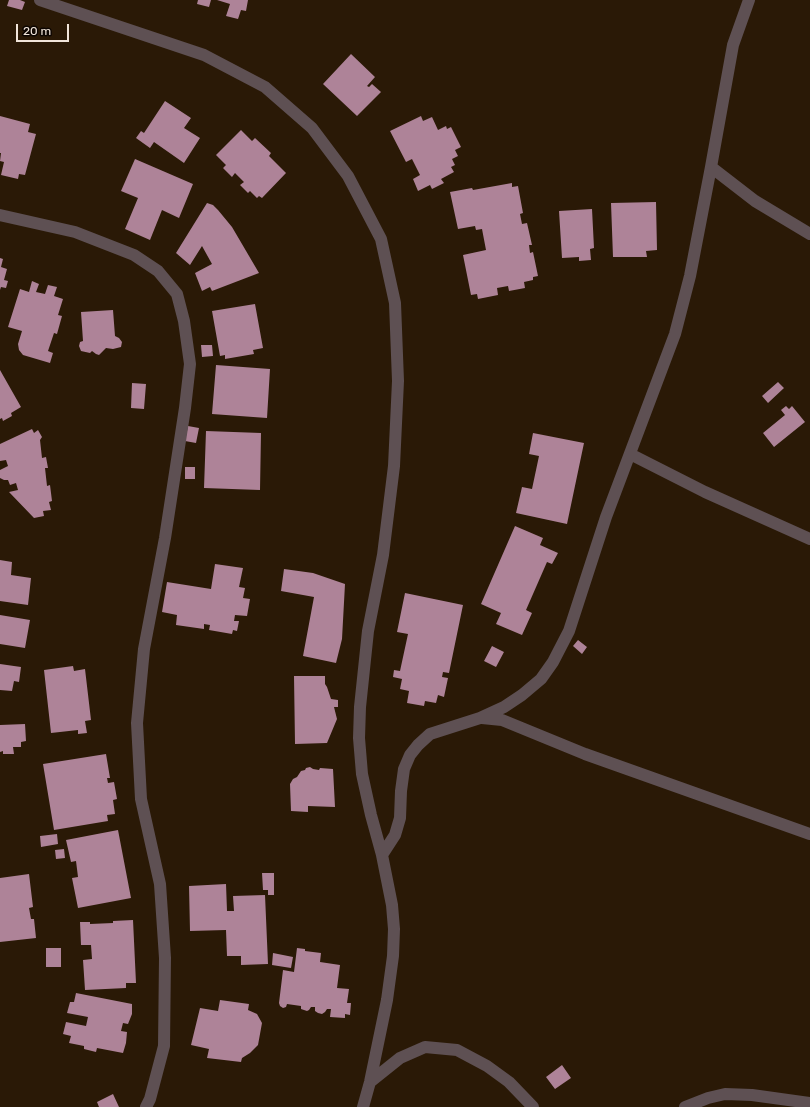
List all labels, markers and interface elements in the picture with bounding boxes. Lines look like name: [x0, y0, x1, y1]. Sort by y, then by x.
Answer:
scale bar: [18, 16, 71, 42]
text: 20 m: [23, 24, 51, 38]

